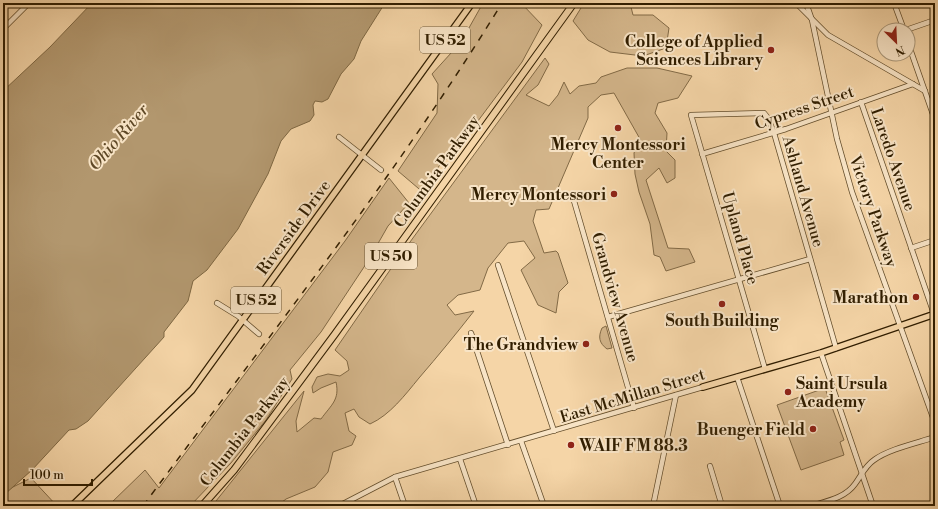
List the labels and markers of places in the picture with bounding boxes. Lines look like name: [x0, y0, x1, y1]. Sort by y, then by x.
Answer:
place label: College of Applied Sciences Library: [625, 32, 764, 70]
marker: College of Applied Sciences Library: [766, 45, 776, 55]
marker: Mercy Montessori Center: [613, 123, 623, 133]
place label: Mercy Montessori Center: [550, 135, 686, 173]
place label: Mercy Montessori: [471, 185, 606, 205]
marker: Mercy Montessori: [609, 189, 619, 199]
place label: Marathon: [833, 288, 908, 308]
marker: Marathon: [911, 292, 921, 302]
marker: South Building: [717, 299, 727, 309]
place label: South Building: [665, 311, 780, 331]
place label: The Grandview: [464, 335, 579, 355]
marker: The Grandview: [581, 339, 591, 349]
place label: Saint Ursula Academy: [795, 374, 888, 412]
marker: Saint Ursula Academy: [783, 387, 793, 397]
place label: Buenger Field: [697, 420, 805, 440]
marker: Buenger Field: [808, 424, 818, 434]
place label: WAIF FM 88.3: [578, 436, 688, 456]
marker: WAIF FM 88.3: [566, 440, 576, 450]

